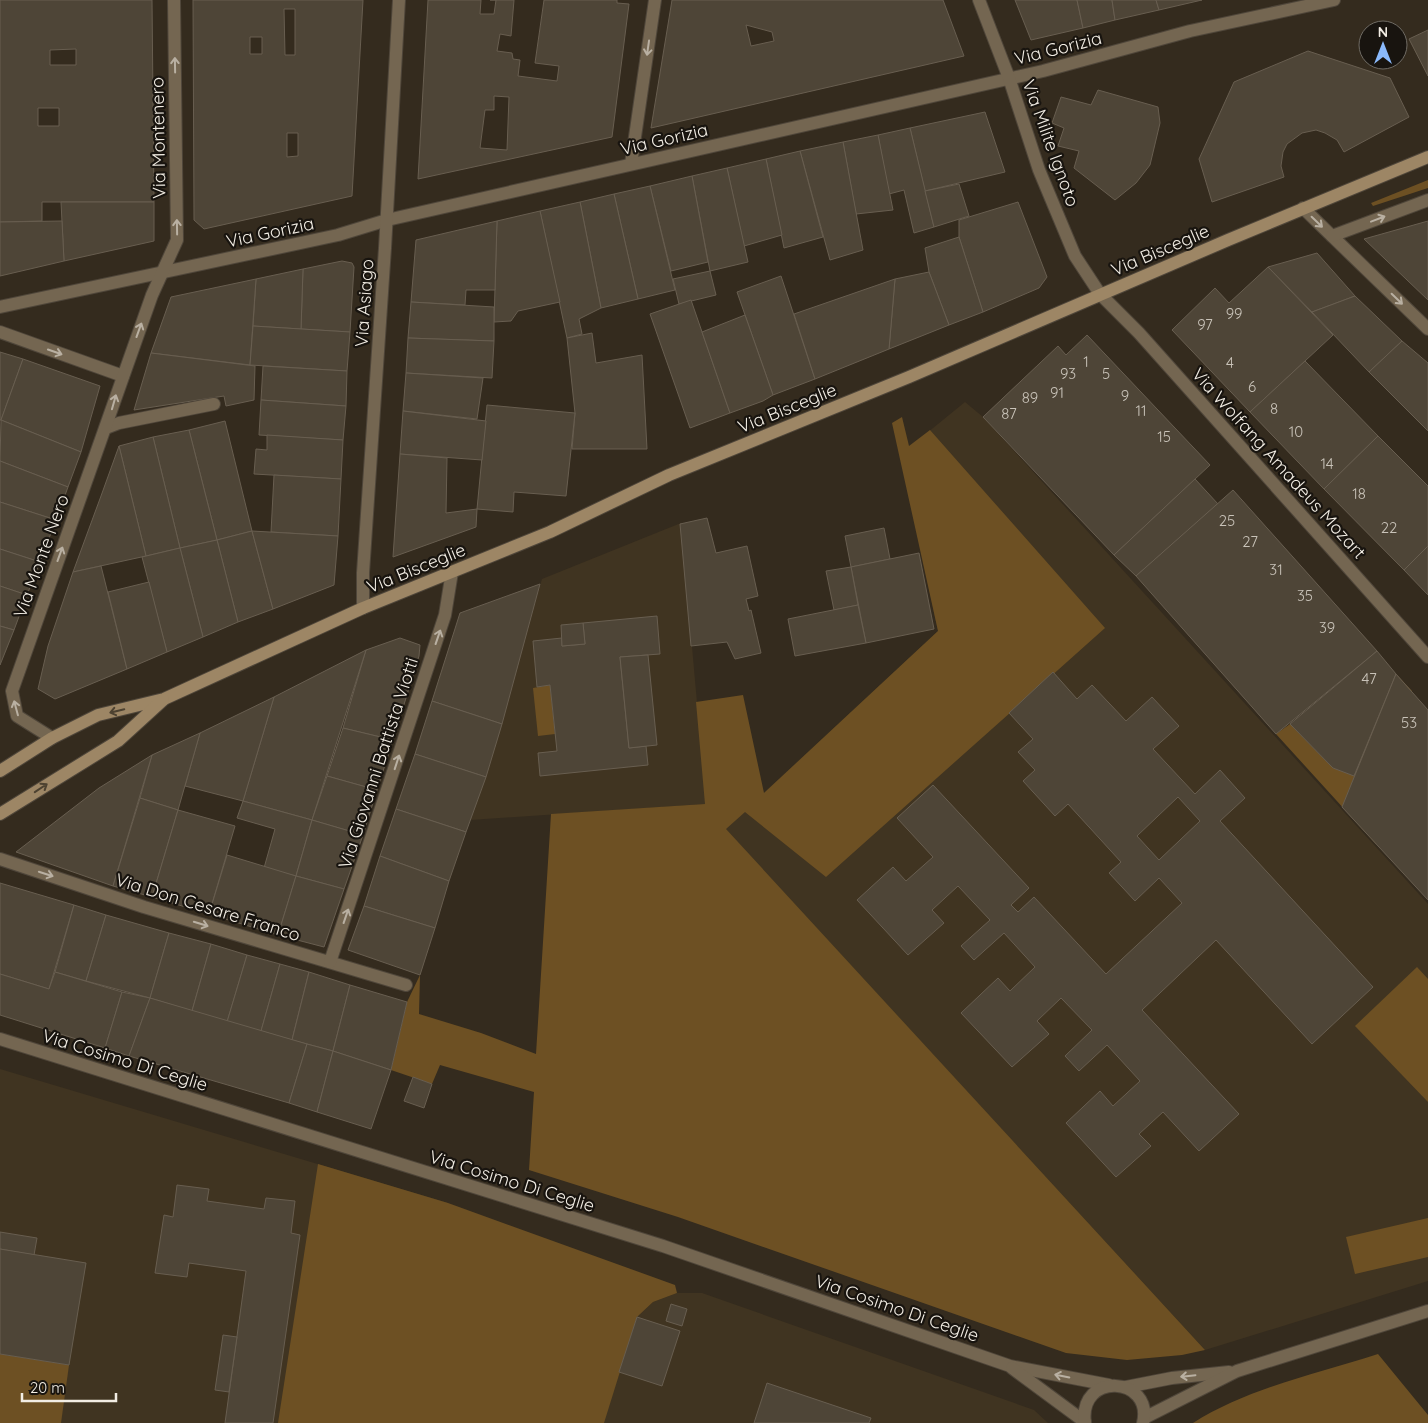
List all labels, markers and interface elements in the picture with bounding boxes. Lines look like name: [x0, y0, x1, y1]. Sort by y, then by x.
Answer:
north arrow: [1358, 20, 1408, 70]
text: N: [1378, 23, 1388, 41]
street label: Via Gorizia: [1012, 26, 1104, 70]
one-way arrow: [643, 40, 653, 56]
one-way arrow: [170, 57, 180, 74]
street label: Via Milite Ignoto: [1017, 76, 1085, 210]
street label: Via Montenero: [145, 77, 171, 199]
street label: Via Gorizia: [618, 118, 710, 160]
street label: Via Gorizia: [224, 211, 316, 253]
one-way arrow: [1369, 214, 1385, 223]
one-way arrow: [1311, 216, 1324, 228]
street label: Via Bisceglie: [1107, 219, 1213, 281]
one-way arrow: [172, 220, 182, 236]
street label: Via Asiago: [349, 258, 379, 348]
one-way arrow: [1391, 293, 1403, 305]
house number: 99: [1226, 304, 1242, 323]
house number: 97: [1197, 315, 1213, 334]
one-way arrow: [135, 323, 144, 338]
one-way arrow: [47, 348, 63, 357]
house number: 1: [1083, 352, 1089, 371]
house number: 4: [1226, 353, 1234, 372]
street label: Via Wolfang Amadeus Mozart: [1187, 363, 1371, 563]
house number: 93: [1060, 364, 1076, 383]
house number: 5: [1102, 364, 1110, 383]
house number: 6: [1248, 377, 1256, 396]
street label: Via Bisceglie: [734, 378, 840, 438]
house number: 91: [1050, 383, 1064, 402]
house number: 9: [1121, 386, 1129, 405]
house number: 89: [1022, 388, 1038, 407]
one-way arrow: [109, 394, 119, 410]
house number: 8: [1270, 399, 1278, 418]
house number: 11: [1135, 401, 1147, 420]
house number: 87: [1001, 404, 1017, 423]
house number: 10: [1289, 422, 1303, 441]
house number: 15: [1157, 427, 1171, 446]
house number: 14: [1320, 454, 1334, 473]
house number: 18: [1352, 484, 1366, 503]
street label: Via Monte Nero: [8, 491, 74, 621]
house number: 25: [1219, 511, 1235, 530]
house number: 22: [1381, 518, 1397, 537]
house number: 27: [1242, 532, 1258, 551]
street label: Via Bisceglie: [363, 538, 469, 598]
one-way arrow: [56, 547, 65, 563]
house number: 31: [1269, 560, 1283, 579]
house number: 35: [1297, 586, 1313, 605]
house number: 39: [1319, 618, 1335, 637]
one-way arrow: [433, 630, 443, 646]
street label: Via Giovanni Battista Viotti: [333, 655, 423, 871]
house number: 47: [1361, 669, 1377, 688]
one-way arrow: [11, 700, 20, 716]
one-way arrow: [109, 707, 125, 716]
house number: 53: [1401, 713, 1417, 732]
one-way arrow: [392, 754, 402, 770]
one-way arrow: [34, 782, 48, 793]
street label: Via Don Cesare Franco: [113, 868, 303, 946]
one-way arrow: [38, 870, 54, 880]
one-way arrow: [342, 909, 351, 924]
one-way arrow: [193, 920, 209, 930]
street label: Via Cosimo Di Ceglie: [40, 1024, 210, 1096]
street label: Via Cosimo Di Ceglie: [427, 1145, 597, 1217]
street label: Via Cosimo Di Ceglie: [812, 1269, 982, 1347]
scale bar: [22, 1370, 116, 1402]
one-way arrow: [1054, 1371, 1070, 1380]
one-way arrow: [1181, 1371, 1197, 1381]
text: 20 m: [30, 1378, 65, 1397]

